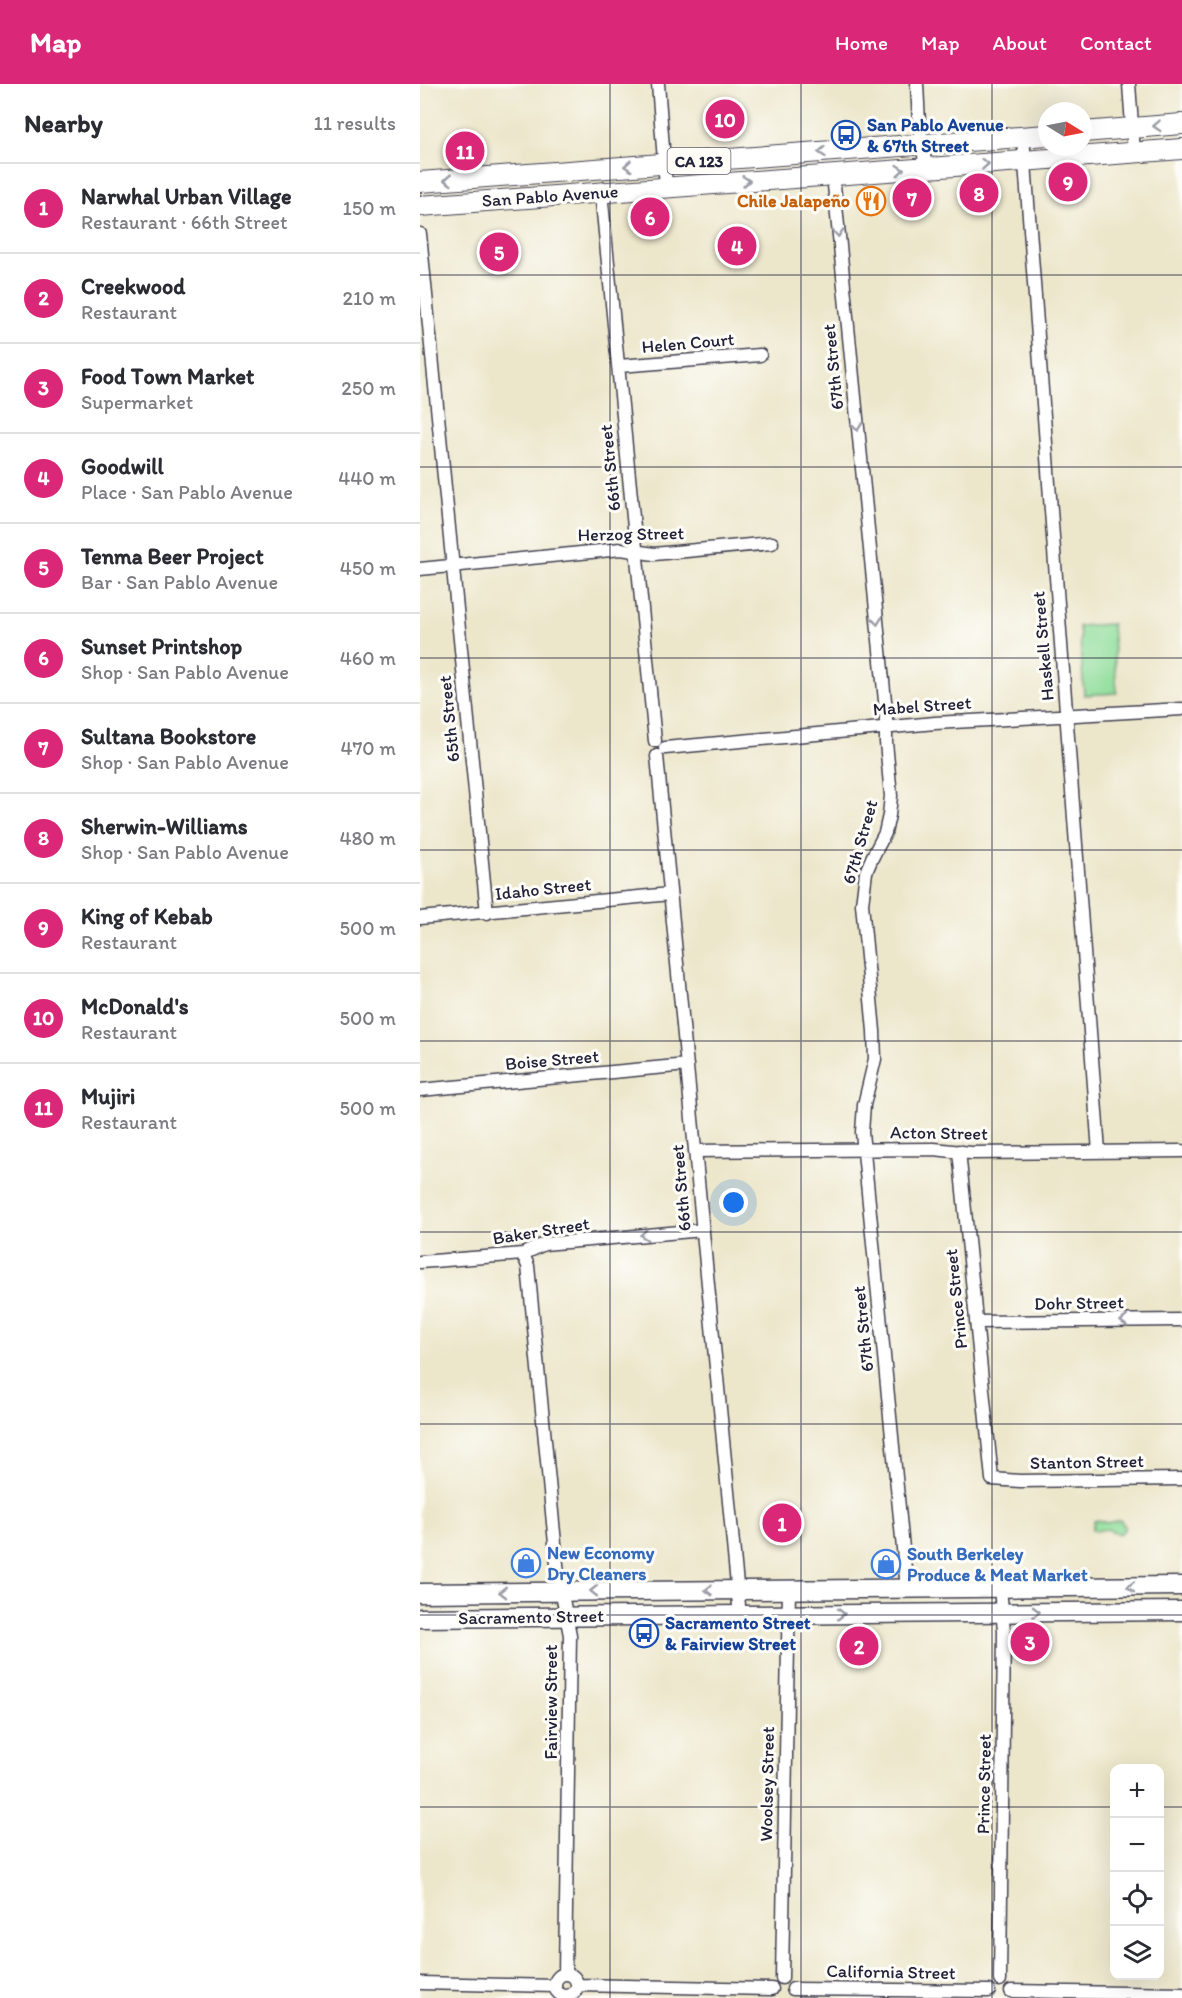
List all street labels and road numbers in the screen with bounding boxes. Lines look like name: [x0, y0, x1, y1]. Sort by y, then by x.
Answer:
road number: CA 123: [668, 148, 730, 174]
street label: San Pablo Avenue: [481, 180, 619, 212]
street label: 67th Street: [818, 323, 848, 411]
street label: Helen Court: [641, 328, 735, 358]
street label: 66th Street: [594, 423, 625, 512]
street label: Herzog Street: [578, 522, 685, 546]
street label: Haskell Street: [1027, 590, 1059, 702]
street label: 65th Street: [433, 674, 464, 763]
street label: Mabel Street: [872, 692, 972, 720]
street label: 67th Street: [838, 797, 883, 887]
street label: Idaho Street: [494, 873, 592, 905]
street label: Boise Street: [504, 1045, 600, 1075]
street label: Acton Street: [890, 1121, 988, 1145]
street label: 66th Street: [666, 1143, 696, 1232]
street label: Baker Street: [491, 1212, 591, 1250]
street label: Prince Street: [940, 1248, 972, 1350]
street label: 67th Street: [848, 1285, 878, 1373]
street label: Dohr Street: [1034, 1291, 1124, 1315]
street label: Stanton Street: [1030, 1450, 1144, 1474]
street label: Sacramento Street: [458, 1605, 604, 1629]
street label: Fairview Street: [540, 1644, 562, 1760]
street label: Woolsey Street: [755, 1726, 779, 1842]
street label: Prince Street: [972, 1733, 996, 1834]
street label: California Street: [826, 1960, 956, 1984]

